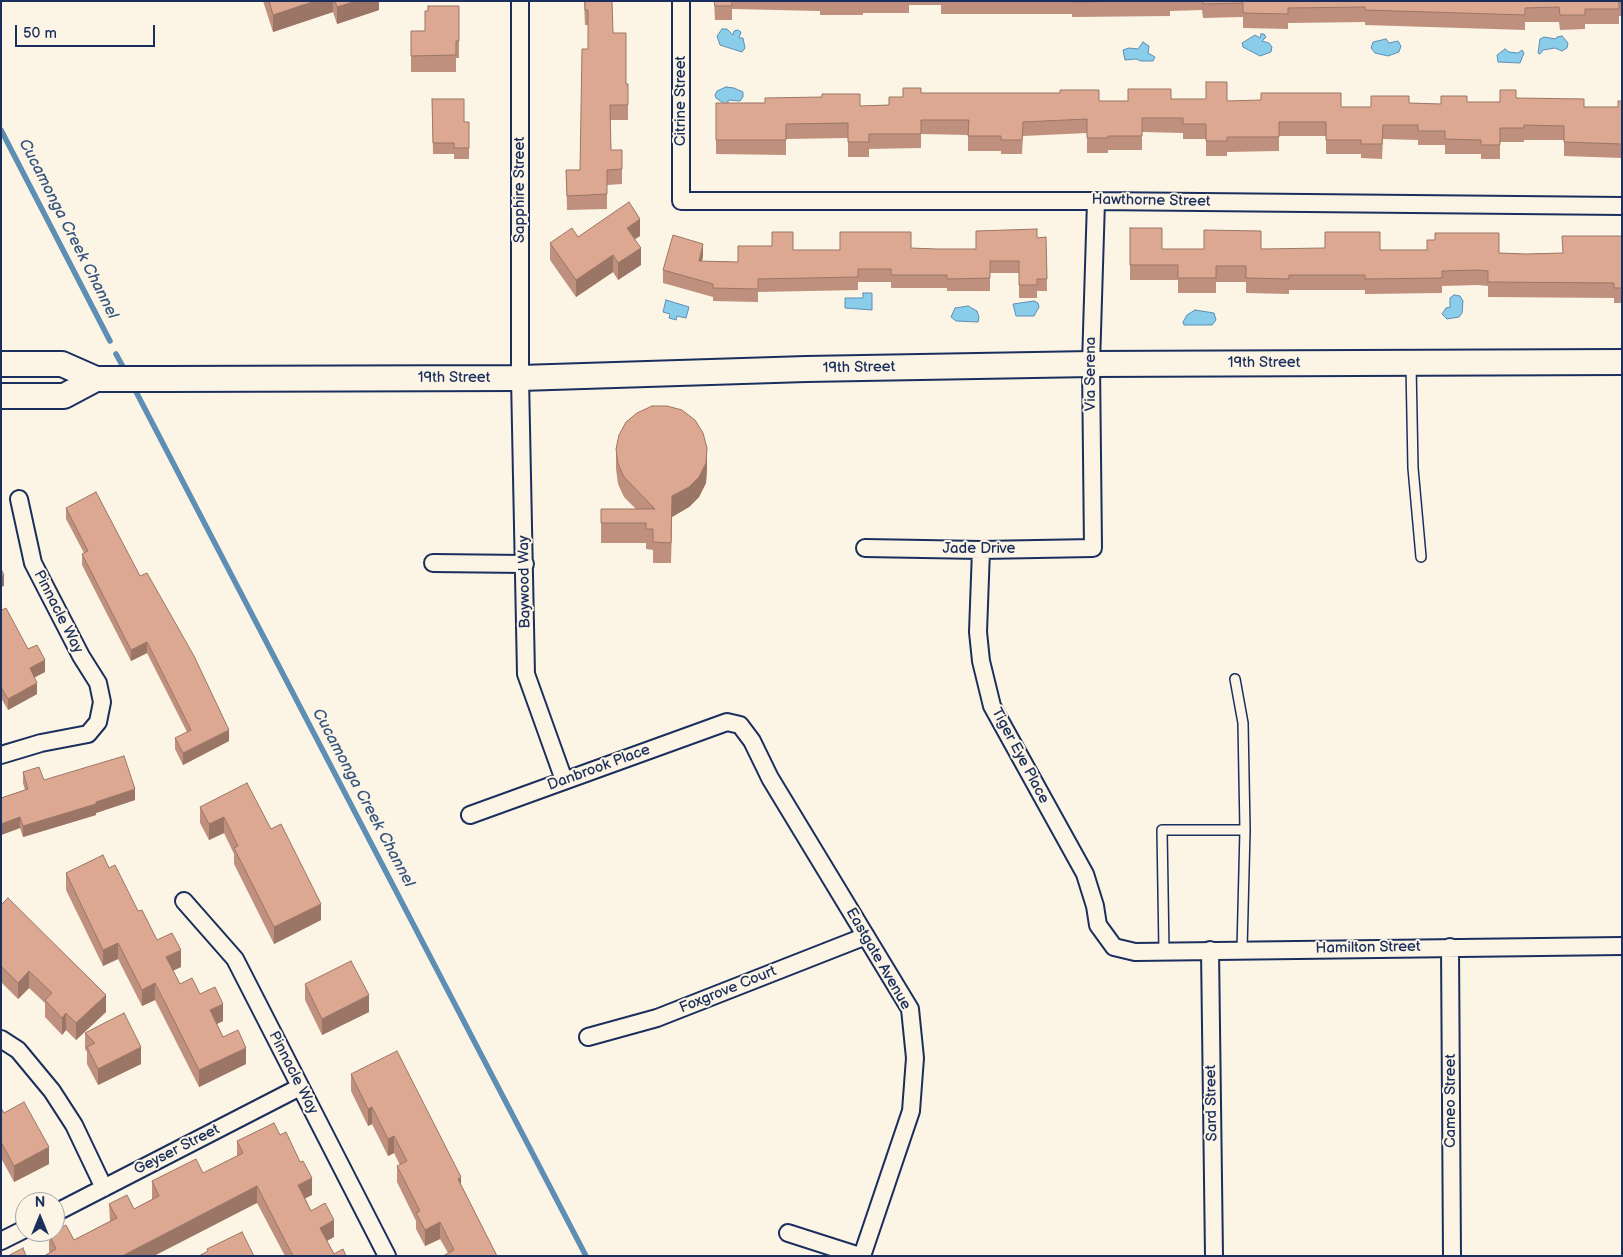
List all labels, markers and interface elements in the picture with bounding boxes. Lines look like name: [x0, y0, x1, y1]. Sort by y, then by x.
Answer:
scale bar: [18, 15, 158, 47]
text: 50 m: [23, 24, 57, 43]
street label: Citrine Street: [672, 56, 690, 146]
water label: Cucamonga Creek Channel: [14, 136, 122, 322]
street label: Sapphire Street: [511, 137, 529, 243]
street label: Hawthorne Street: [1091, 191, 1211, 211]
street label: Via Serena: [1082, 337, 1100, 411]
street label: 19th Street: [1228, 354, 1300, 372]
street label: 19th Street: [823, 358, 895, 378]
street label: 19th Street: [418, 369, 490, 387]
street label: Baywood Way: [515, 535, 535, 629]
street label: Jade Drive: [943, 540, 1015, 558]
street label: Pinnacle Way: [29, 568, 87, 656]
water label: Cucamonga Creek Channel: [308, 705, 418, 891]
street label: Tiger Eye Place: [987, 705, 1053, 807]
street label: Danbrook Place: [545, 741, 653, 795]
street label: Eastgate Avenue: [842, 905, 914, 1013]
street label: Hamilton Street: [1315, 938, 1421, 958]
street label: Foxgrove Court: [677, 962, 779, 1018]
street label: Pinnacle Way: [264, 1029, 322, 1117]
street label: Cameo Street: [1442, 1054, 1460, 1148]
street label: Sard Street: [1202, 1065, 1222, 1141]
street label: Geyser Street: [131, 1121, 223, 1179]
north arrow: [15, 1192, 65, 1242]
text: N: [35, 1194, 45, 1211]

